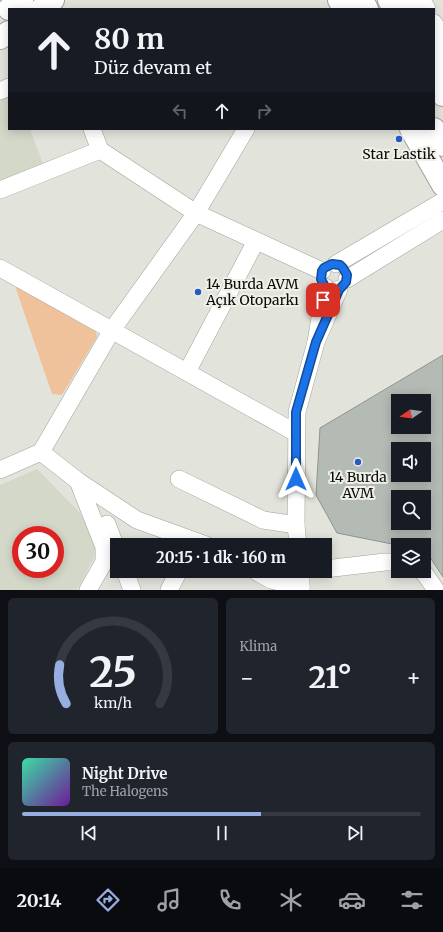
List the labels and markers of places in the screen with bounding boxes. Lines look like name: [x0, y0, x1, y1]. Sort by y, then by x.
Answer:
marker: Star Lastik: [394, 134, 404, 144]
place label: Star Lastik: [362, 145, 436, 163]
place label: 14 Burda AVM Açık Otoparkı: [205, 275, 299, 309]
pin: [306, 283, 340, 317]
marker: 14 Burda AVM Açık Otoparkı: [193, 287, 203, 297]
marker: 14 Burda AVM: [353, 457, 363, 467]
place label: 14 Burda AVM: [329, 468, 387, 502]

